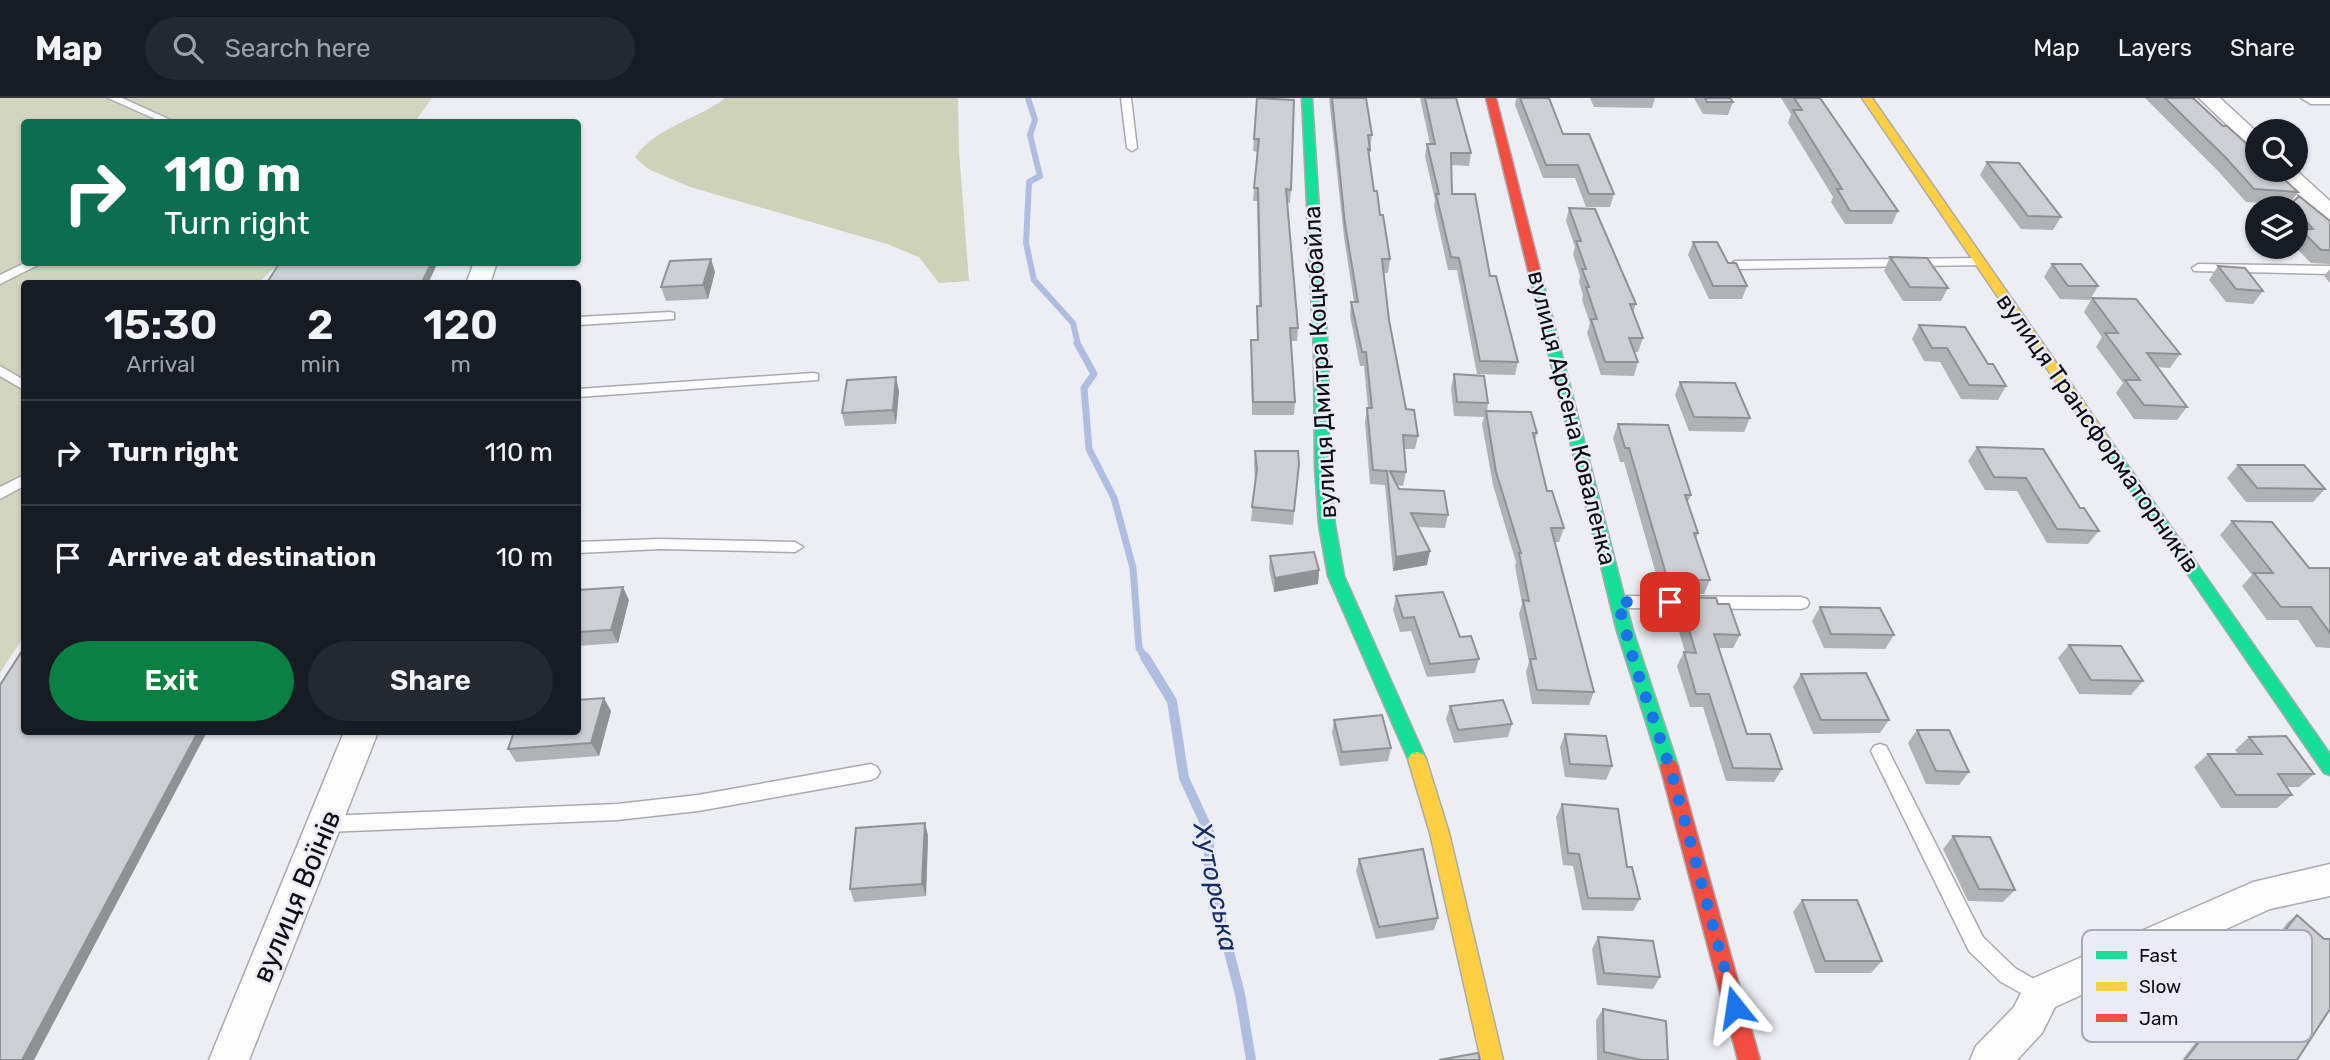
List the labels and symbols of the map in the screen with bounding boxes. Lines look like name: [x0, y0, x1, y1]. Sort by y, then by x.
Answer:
street label: вулиця Дмитра Коцюбайла: [1298, 205, 1342, 519]
street label: вулиця Арсена Коваленка: [1522, 268, 1622, 568]
street label: вулиця Трансформаторників: [1991, 288, 2205, 578]
pin: [1640, 572, 1700, 632]
street label: вулиця Воїнів: [245, 805, 348, 987]
water label: Хуторська: [1186, 818, 1244, 954]
legend: [2082, 930, 2312, 1042]
text: Fast: [2139, 944, 2178, 967]
position arrow: [1698, 970, 1772, 1044]
text: Slow: [2139, 975, 2181, 998]
text: Jam: [2139, 1007, 2178, 1030]

